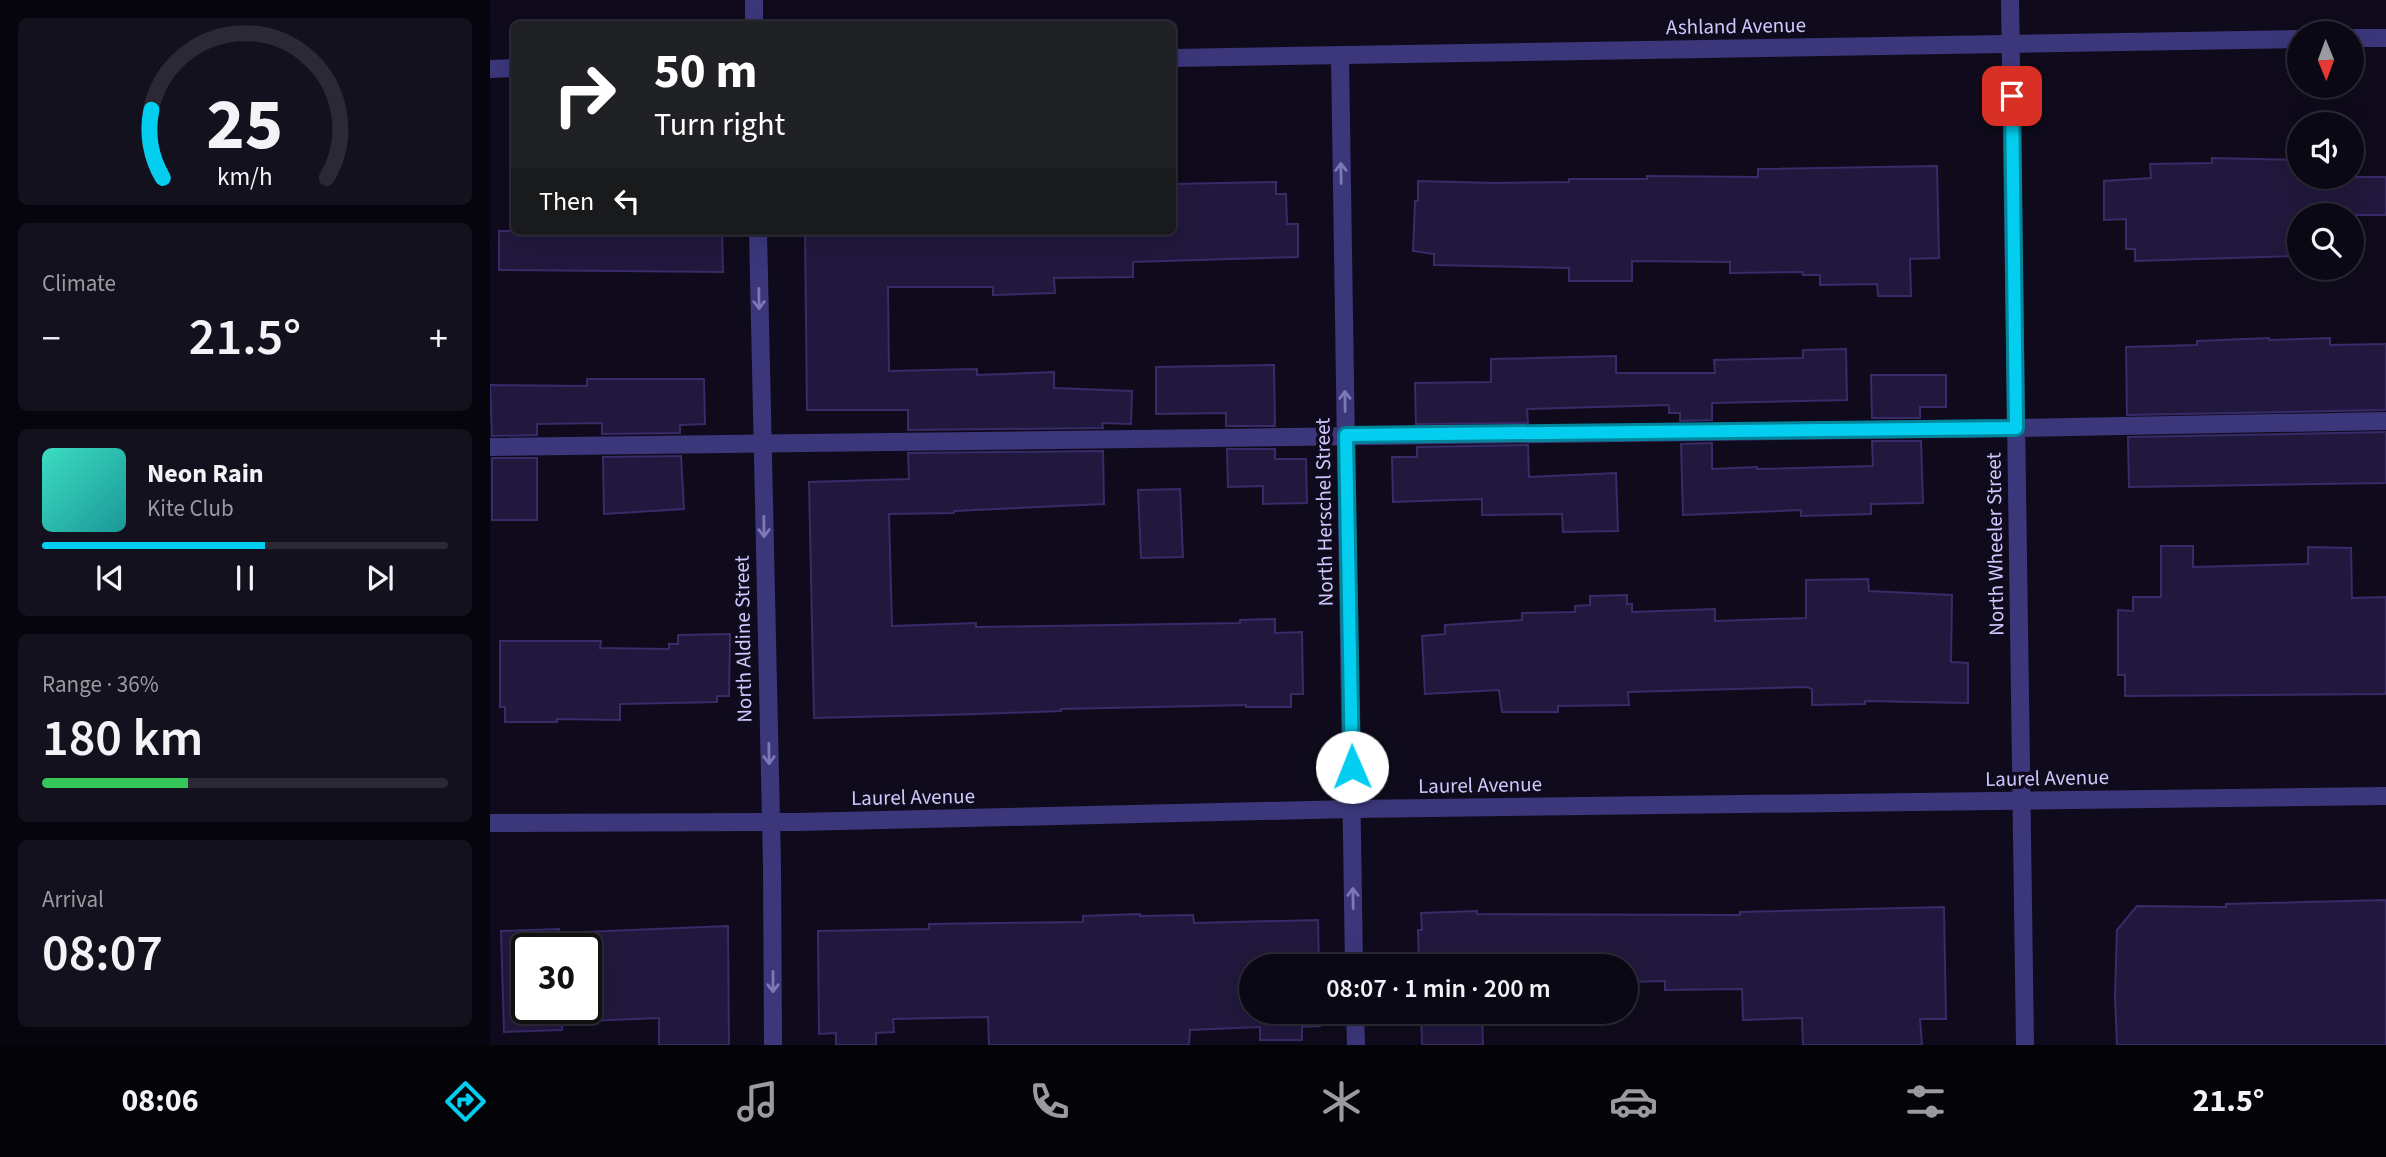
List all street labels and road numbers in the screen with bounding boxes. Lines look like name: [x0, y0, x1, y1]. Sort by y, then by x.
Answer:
street label: Ashland Avenue: [1666, 10, 1806, 42]
street label: North Herschel Street: [1307, 417, 1341, 607]
street label: North Wheeler Street: [1978, 452, 2012, 636]
street label: North Aldine Street: [727, 555, 759, 723]
street label: Laurel Avenue: [1985, 762, 2109, 794]
street label: Laurel Avenue: [1418, 769, 1542, 801]
street label: Laurel Avenue: [851, 781, 975, 813]

